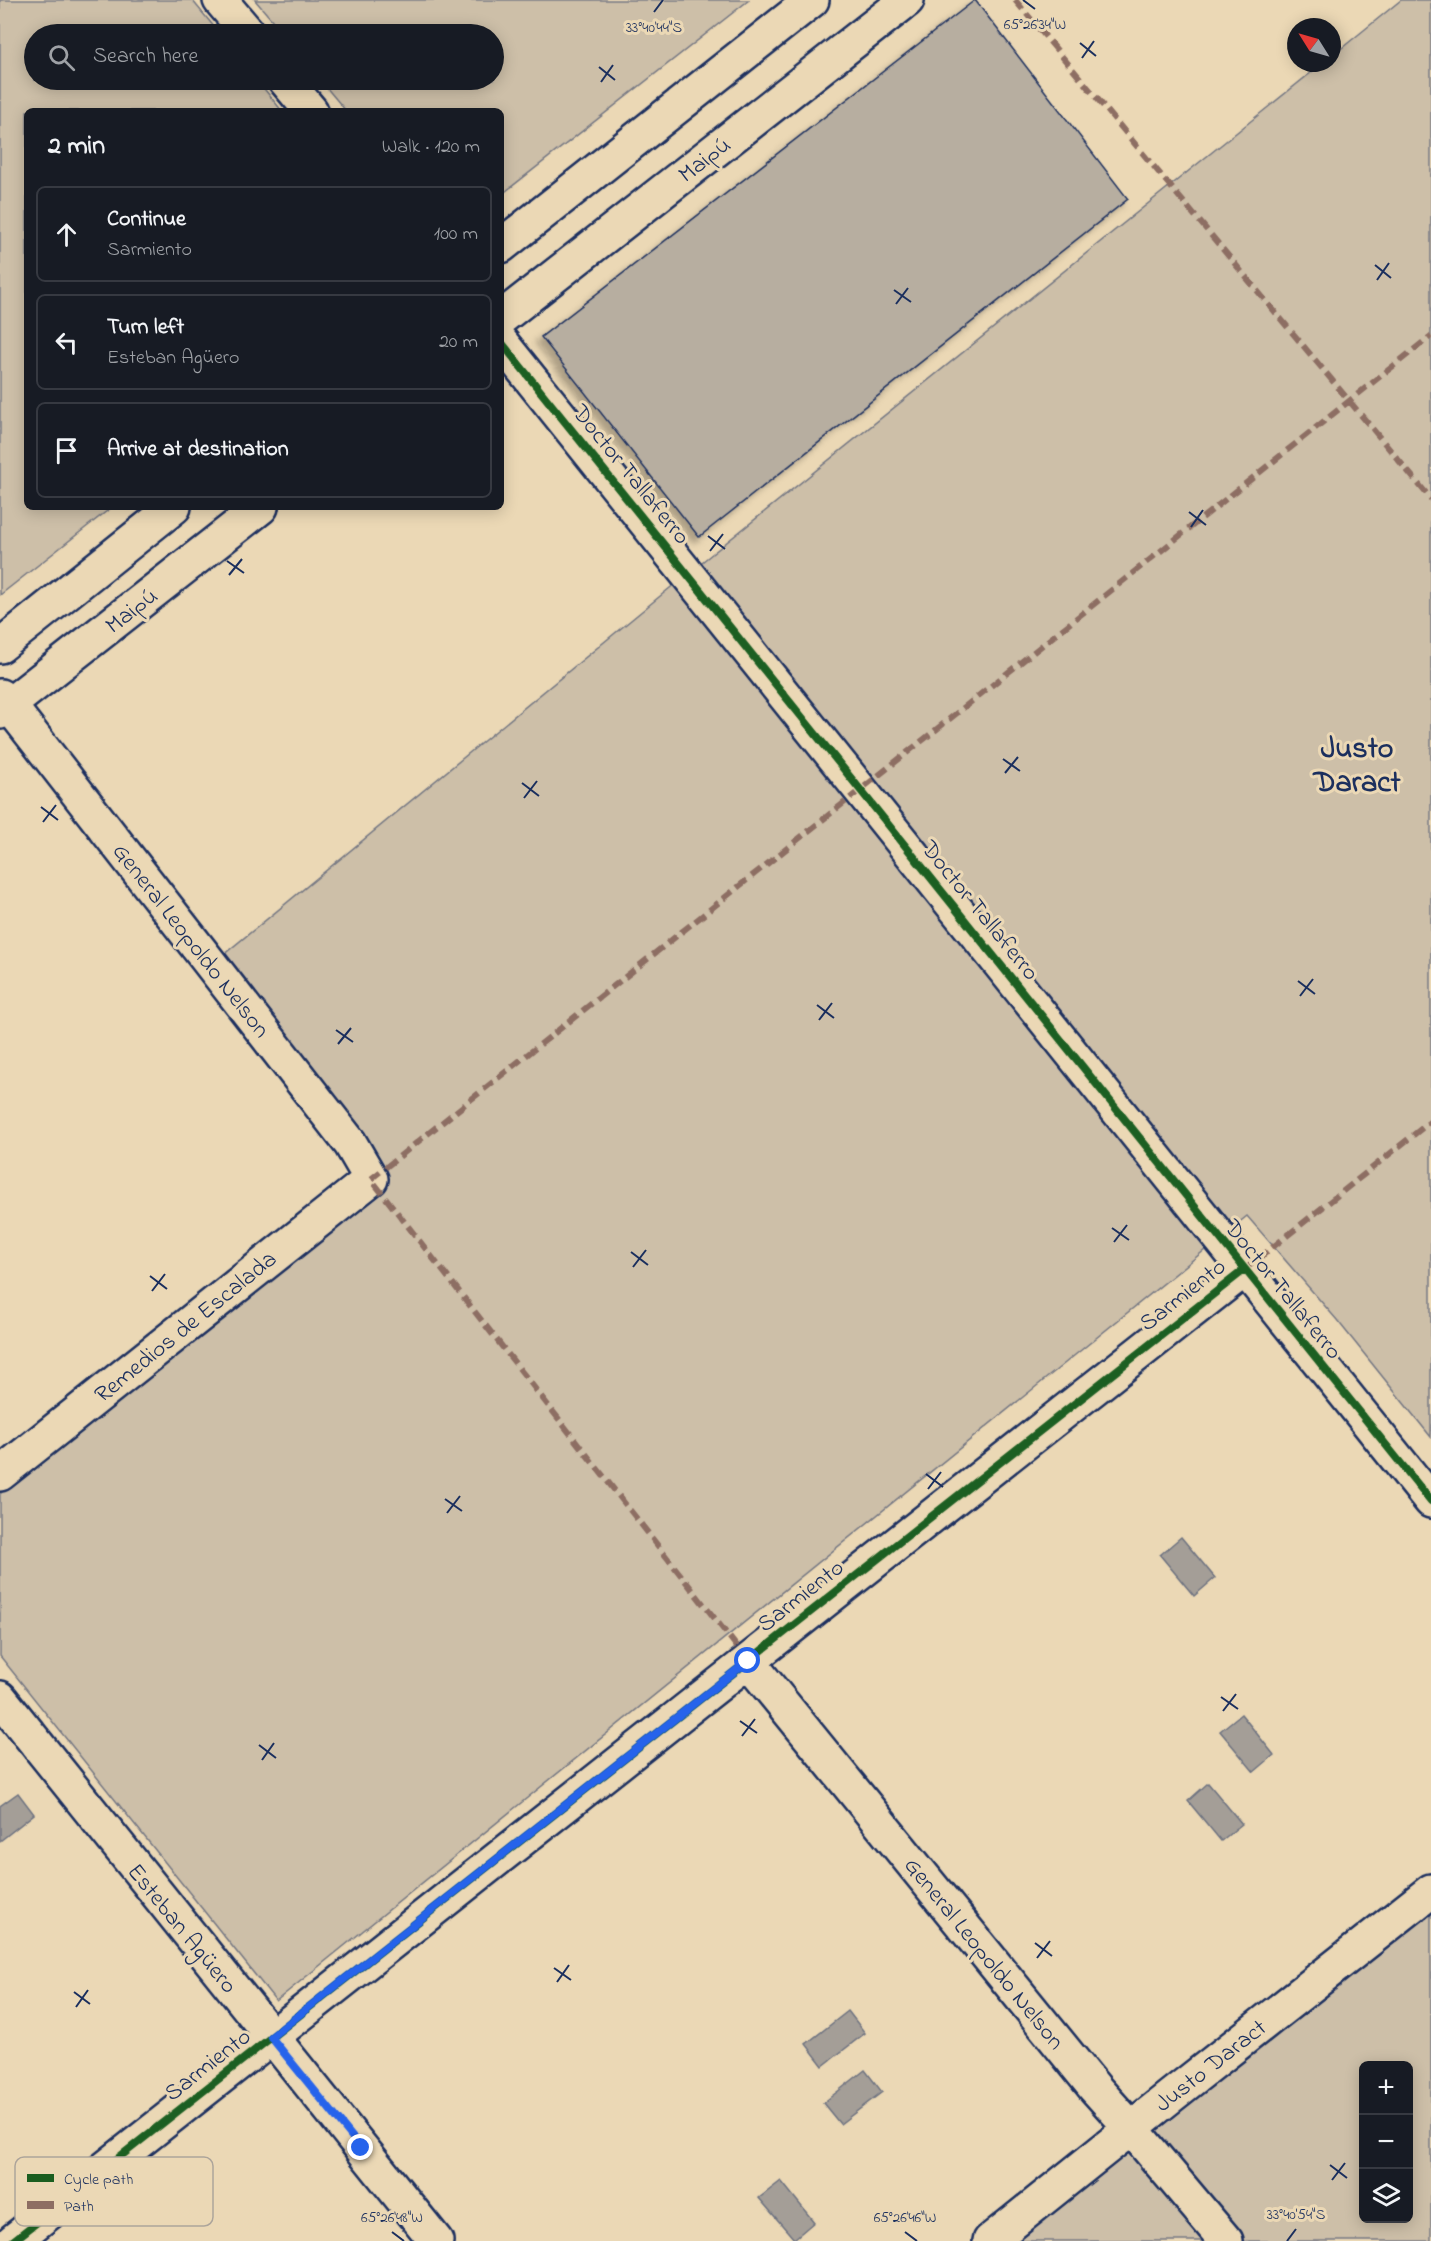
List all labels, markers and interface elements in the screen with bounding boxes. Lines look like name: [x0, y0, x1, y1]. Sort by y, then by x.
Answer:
text: 65°26'34"W: [1004, 14, 1066, 36]
text: 33°40'44"S: [626, 17, 682, 39]
north arrow: [1287, 18, 1341, 72]
search box: [24, 24, 504, 90]
icon: search: [45, 41, 78, 74]
text: Search here: [93, 41, 198, 73]
text: 2 min: [48, 128, 105, 166]
street label: Maipú: [672, 129, 739, 193]
text: Walk · 120 m: [382, 133, 480, 162]
text: Continue: [107, 204, 186, 236]
icon: ahead: [50, 218, 83, 251]
text: 100 m: [434, 220, 478, 249]
text: Sarmiento: [107, 236, 192, 265]
text: Turn left: [107, 312, 184, 344]
icon: left: [50, 326, 83, 359]
text: 20 m: [439, 328, 478, 357]
text: Esteban Agüero: [107, 344, 239, 373]
street label: Doctor Tallaferro: [562, 397, 698, 553]
icon: arrive: [50, 434, 83, 467]
text: Arrive at destination: [107, 434, 289, 466]
street label: Maipú: [99, 580, 166, 644]
district label: Justo Daract: [1311, 728, 1401, 806]
street label: Doctor Tallaferro: [911, 833, 1047, 989]
street label: General Leopoldo Nelson: [103, 836, 277, 1047]
street label: Doctor Tallaferro: [1214, 1212, 1350, 1368]
street label: Remedios de Escalada: [88, 1243, 285, 1413]
street label: Sarmiento: [1133, 1251, 1234, 1341]
street label: Sarmiento: [751, 1552, 852, 1642]
route start: [734, 1647, 760, 1673]
street label: General Leopoldo Nelson: [894, 1851, 1072, 2059]
street label: Esteban Agüero: [117, 1857, 245, 2002]
street label: Justo Daract: [1148, 2012, 1275, 2122]
street label: Sarmiento: [158, 2021, 259, 2111]
map controls: [1359, 2061, 1413, 2223]
button: +: [1359, 2061, 1413, 2115]
button: −: [1359, 2115, 1413, 2169]
route end: [347, 2134, 373, 2160]
legend: [15, 2157, 213, 2226]
text: Cycle path: [64, 2168, 133, 2192]
button: layers: [1359, 2169, 1413, 2223]
text: Path: [64, 2195, 94, 2219]
text: 33°40'54"S: [1267, 2204, 1326, 2226]
text: 65°26'48"W: [361, 2207, 423, 2229]
text: 65°26'46"W: [874, 2207, 936, 2229]

